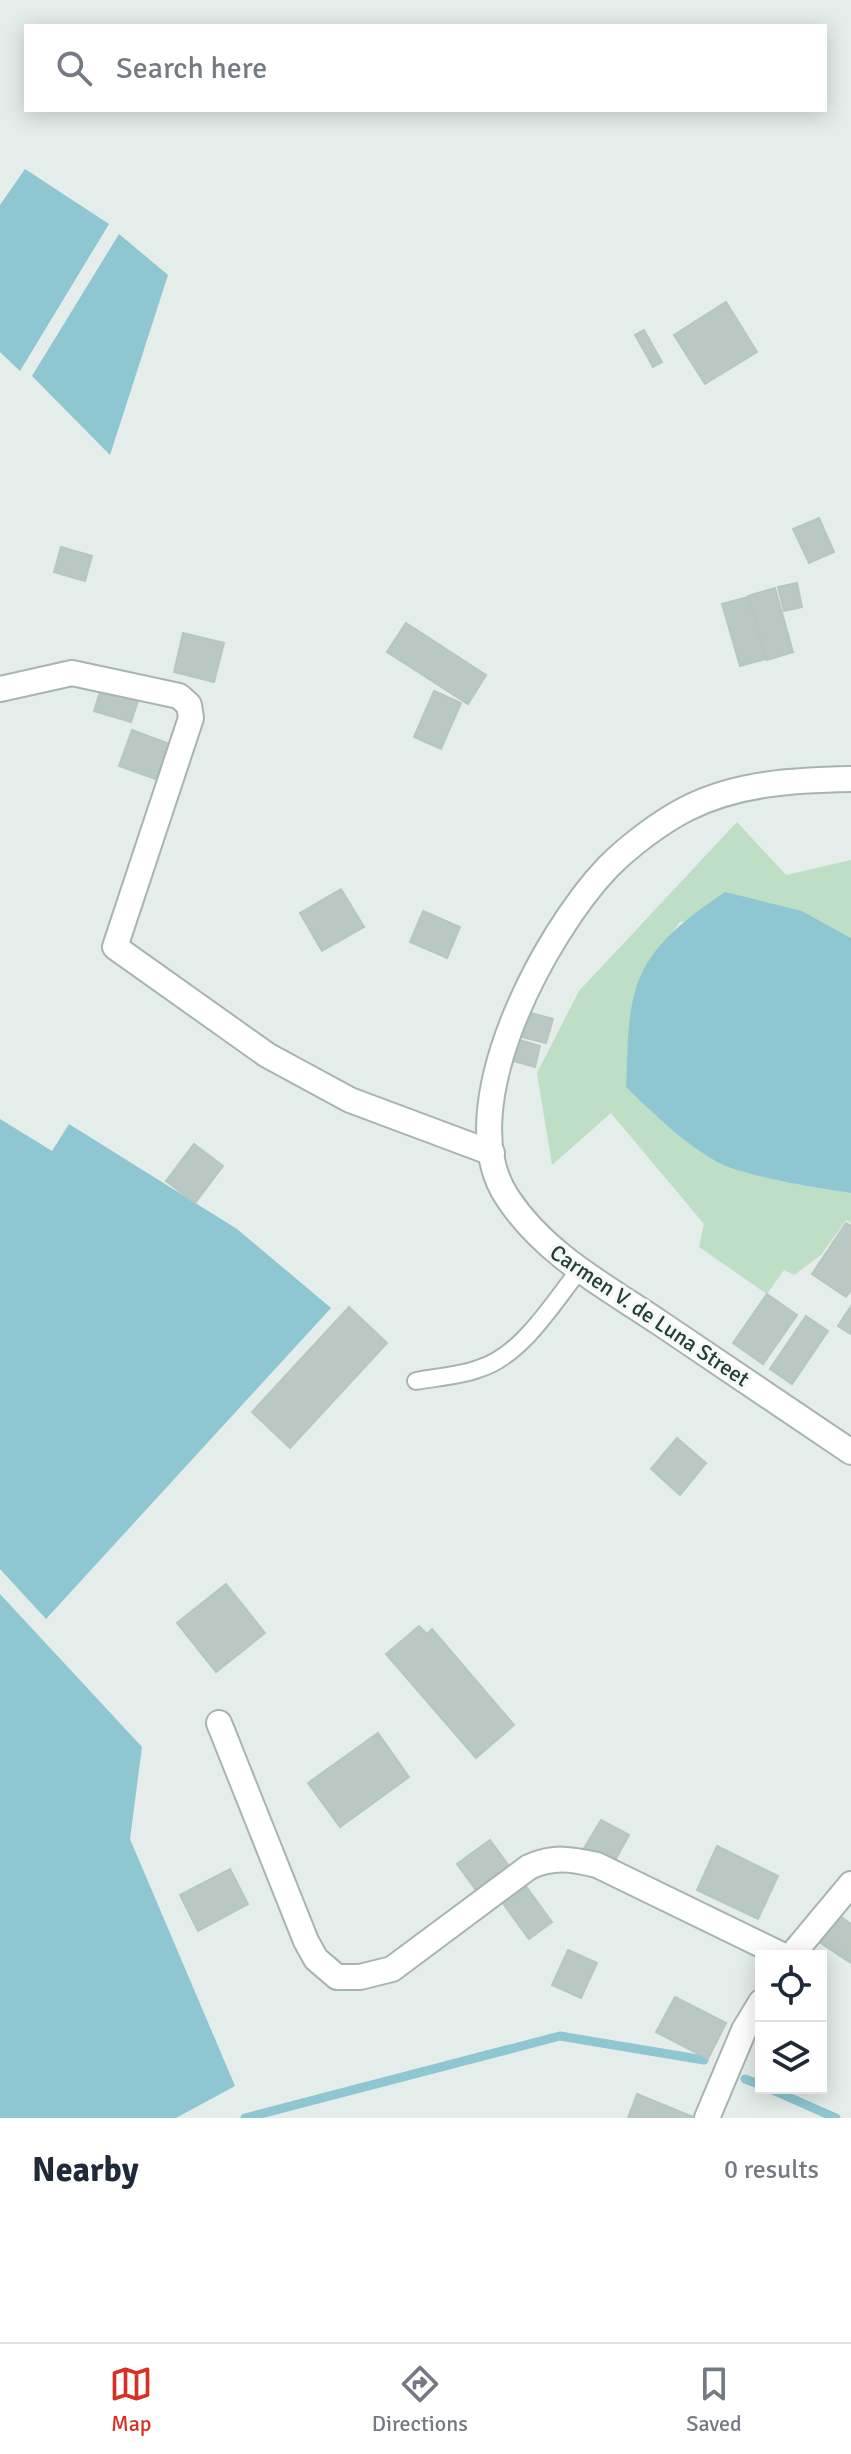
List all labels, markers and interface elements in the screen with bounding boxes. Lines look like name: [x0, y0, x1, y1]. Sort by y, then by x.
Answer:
search box: [24, 24, 827, 112]
icon: search: [52, 46, 96, 90]
text: Search here: [116, 50, 267, 87]
street label: Carmen V. de Luna Street: [545, 1239, 755, 1392]
map controls: [755, 1950, 827, 2094]
button: locate: [755, 1950, 827, 2022]
button: layers: [755, 2022, 827, 2094]
text: Nearby: [32, 2149, 139, 2191]
text: 0 results: [724, 2154, 819, 2186]
tab: Map: [109, 2362, 153, 2437]
tab: Directions: [372, 2362, 468, 2437]
tab: Saved: [686, 2362, 742, 2437]

